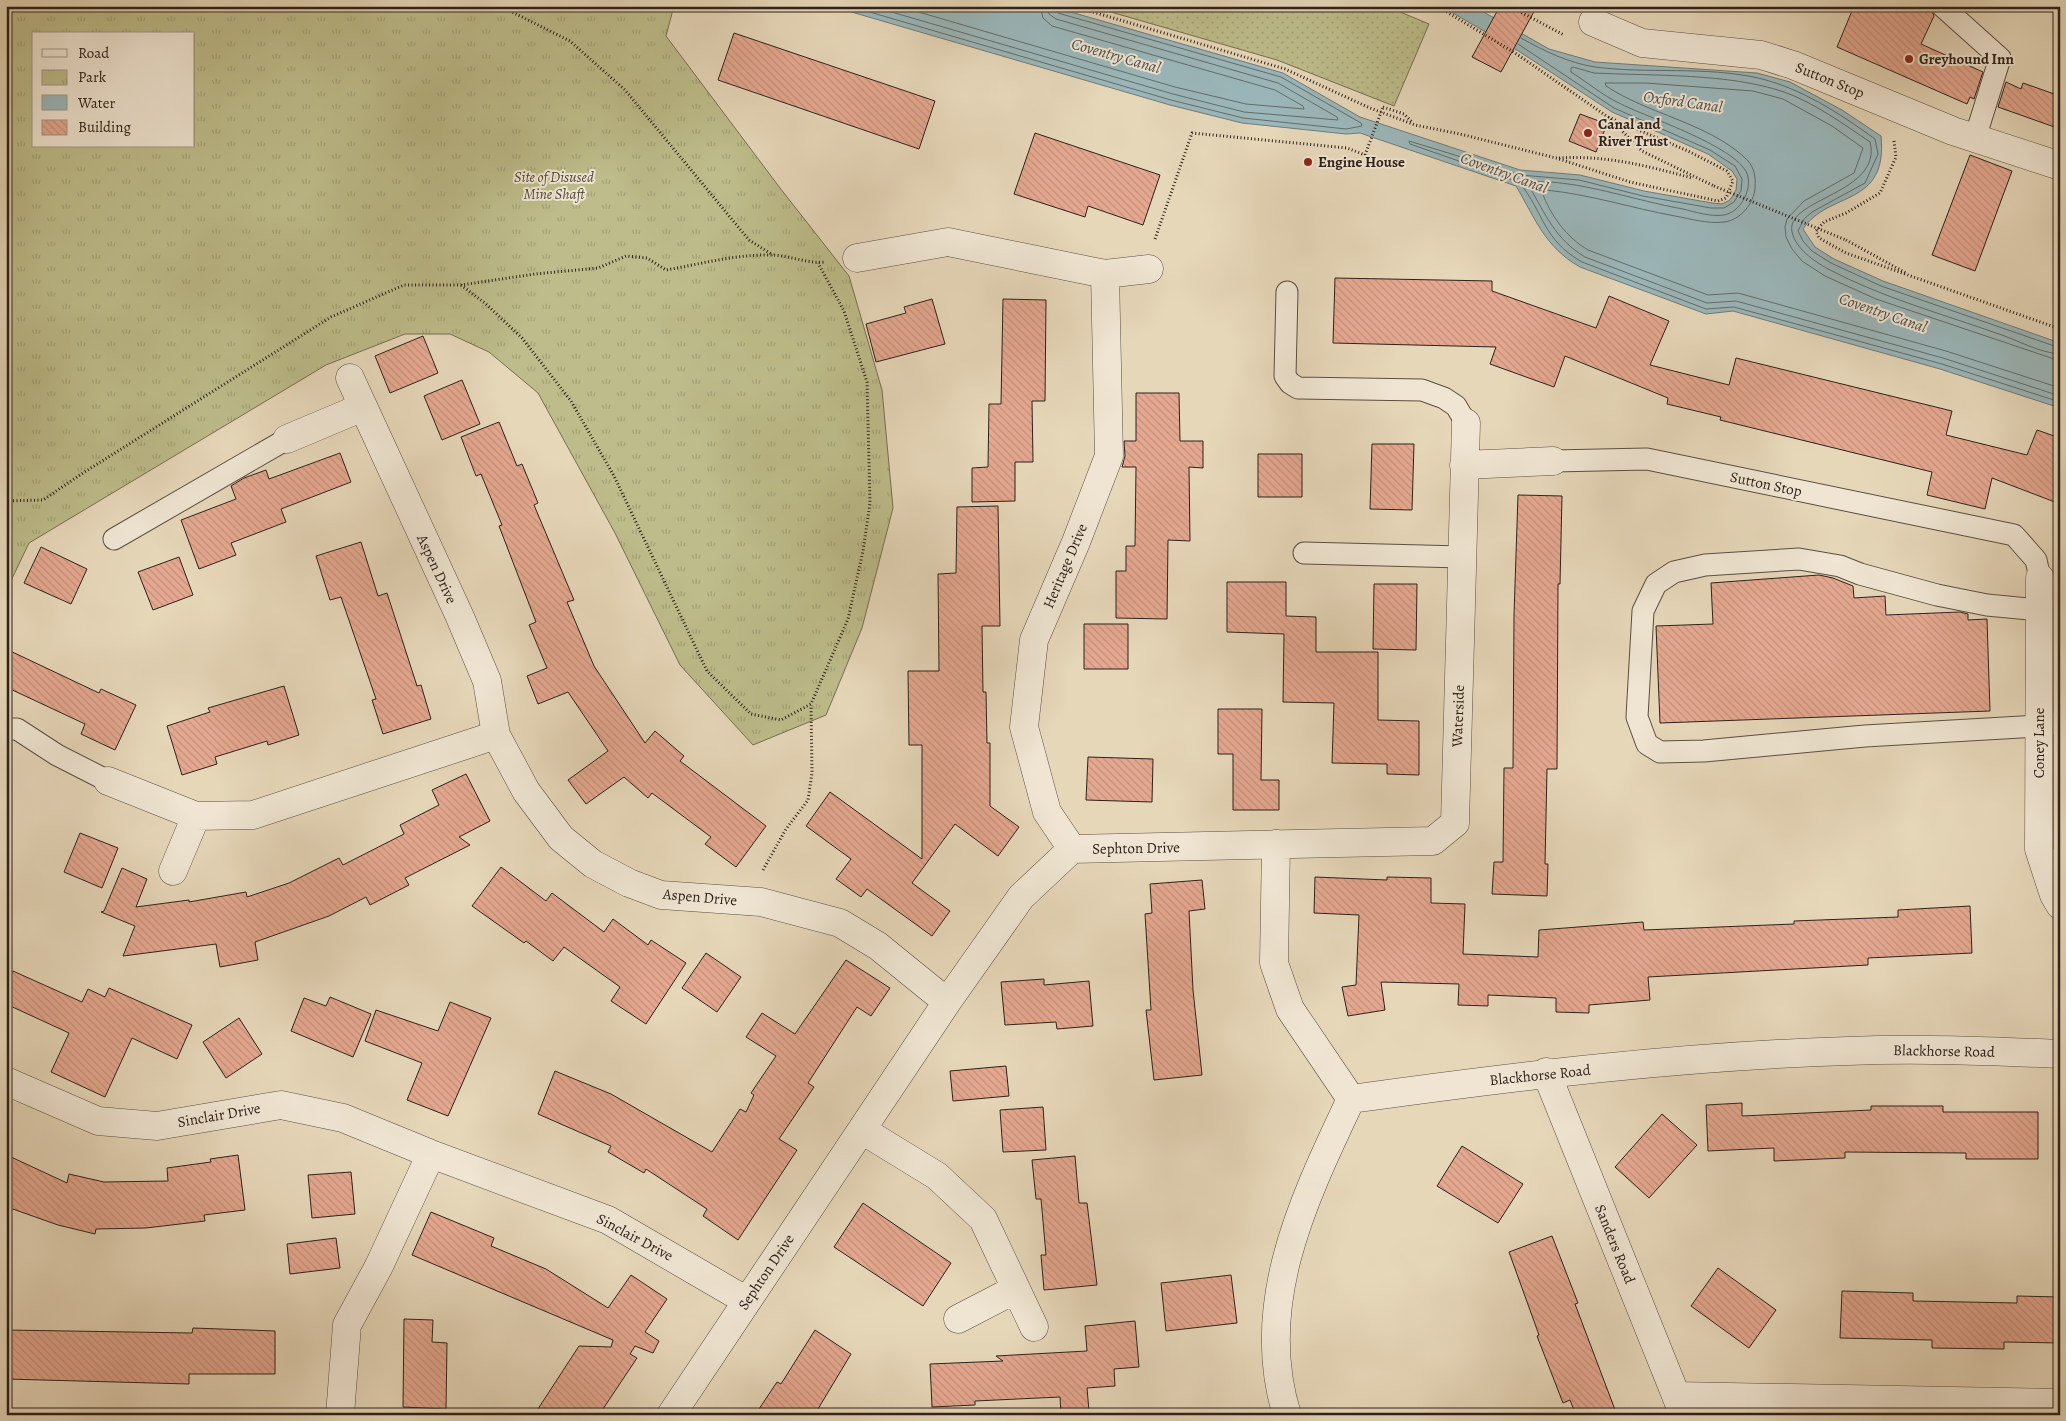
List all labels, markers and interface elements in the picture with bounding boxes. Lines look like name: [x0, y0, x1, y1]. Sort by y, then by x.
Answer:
legend: [32, 32, 195, 148]
water label: Coventry Canal: [1069, 33, 1163, 79]
text: Road: [78, 43, 110, 63]
place label: Greyhound Inn: [1919, 49, 2014, 69]
marker: Greyhound Inn: [1903, 53, 1915, 65]
street label: Sutton Stop: [1792, 57, 1868, 103]
text: Park: [78, 67, 107, 87]
water label: Oxford Canal: [1642, 86, 1724, 118]
text: Water: [77, 93, 115, 113]
place label: Canal and River Trust: [1598, 114, 1668, 151]
text: Building: [78, 117, 131, 137]
marker: Canal and River Trust: [1582, 127, 1594, 139]
water label: Coventry Canal: [1457, 147, 1551, 199]
place label: Engine House: [1318, 152, 1405, 172]
marker: Engine House: [1302, 156, 1314, 168]
park label: Site of Disused Mine Shaft: [514, 167, 594, 204]
water label: Coventry Canal: [1836, 288, 1930, 338]
street label: Sutton Stop: [1728, 467, 1804, 501]
street label: Heritage Drive: [1038, 520, 1092, 612]
street label: Aspen Drive: [412, 530, 462, 607]
street label: Waterside: [1447, 684, 1469, 748]
street label: Coney Lane: [2029, 707, 2049, 778]
street label: Sephton Drive: [1092, 837, 1180, 859]
street label: Aspen Drive: [661, 884, 738, 910]
street label: Blackhorse Road: [1893, 1040, 1996, 1062]
street label: Blackhorse Road: [1488, 1060, 1592, 1090]
street label: Sinclair Drive: [176, 1098, 262, 1132]
street label: Sanders Road: [1590, 1201, 1640, 1287]
street label: Sinclair Drive: [593, 1208, 677, 1266]
street label: Sephton Drive: [733, 1230, 799, 1314]

